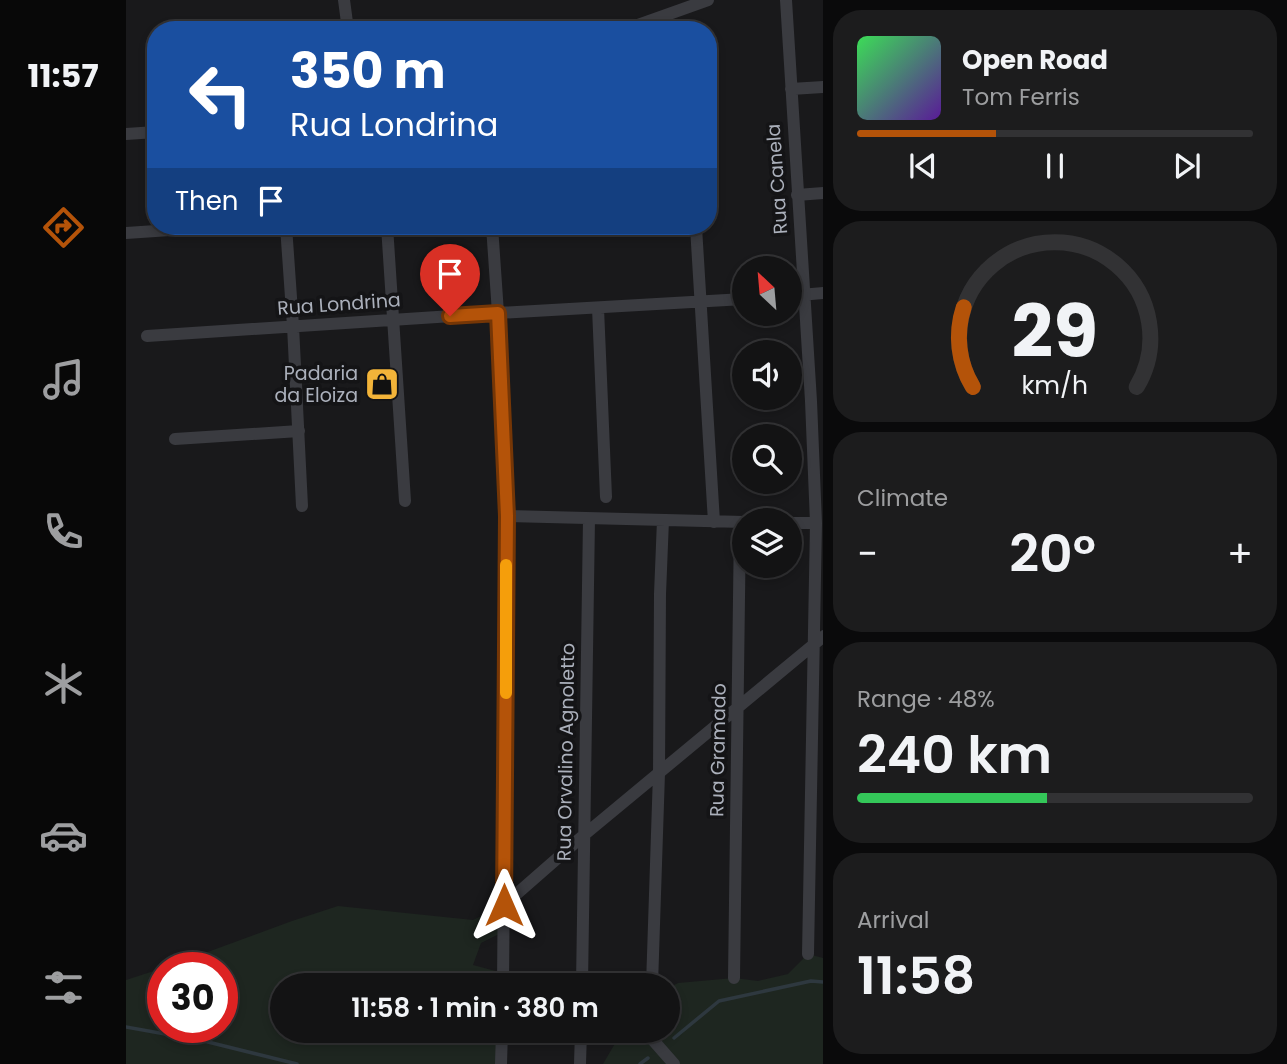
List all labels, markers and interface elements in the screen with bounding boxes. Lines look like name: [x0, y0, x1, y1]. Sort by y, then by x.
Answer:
text: 350 m: [290, 37, 446, 105]
text: Open Road: [962, 42, 1108, 78]
icon: left: [175, 49, 266, 140]
text: 11:57: [27, 53, 99, 98]
text: Tom Ferris: [962, 81, 1080, 113]
text: Rua Londrina: [290, 102, 498, 147]
street label: Rua Canela: [760, 123, 794, 235]
icon: previous: [904, 147, 942, 185]
icon: pause: [1036, 147, 1074, 185]
icon: next: [1168, 147, 1206, 185]
icon: arrive: [252, 182, 290, 220]
text: Then: [175, 183, 238, 219]
icon: directions: [39, 203, 88, 252]
pin: [420, 244, 480, 316]
icon: arrive: [431, 255, 469, 293]
north arrow: [732, 256, 802, 326]
map controls: [732, 256, 802, 578]
text: 29: [1012, 282, 1098, 383]
street label: Rua Londrina: [276, 286, 402, 322]
button: sound: [732, 340, 802, 410]
icon: music: [39, 355, 88, 404]
place label: Padaria da Eloiza: [274, 360, 358, 409]
shop icon: Padaria da Eloiza: [363, 365, 401, 403]
text: km/h: [1022, 368, 1088, 403]
button: search: [732, 424, 802, 494]
text: Climate: [857, 482, 948, 514]
icon: phone: [39, 507, 88, 556]
button: layers: [732, 508, 802, 578]
text: 20°: [1009, 517, 1096, 590]
text: −: [857, 527, 878, 580]
text: +: [1227, 527, 1253, 580]
street label: Rua Orvalino Agnoletto: [551, 643, 581, 861]
icon: climate: [39, 659, 88, 708]
street label: Rua Gramado: [703, 683, 733, 817]
text: Range · 48%: [857, 683, 995, 715]
text: 240 km: [857, 718, 1052, 791]
icon: car: [39, 811, 88, 860]
position arrow: [467, 868, 541, 942]
text: Arrival: [857, 904, 929, 936]
text: 11:58: [857, 939, 975, 1012]
speed limit sign: 30: [147, 952, 238, 1043]
icon: filters: [39, 963, 88, 1012]
text: 11:58 · 1 min · 380 m: [351, 990, 599, 1026]

